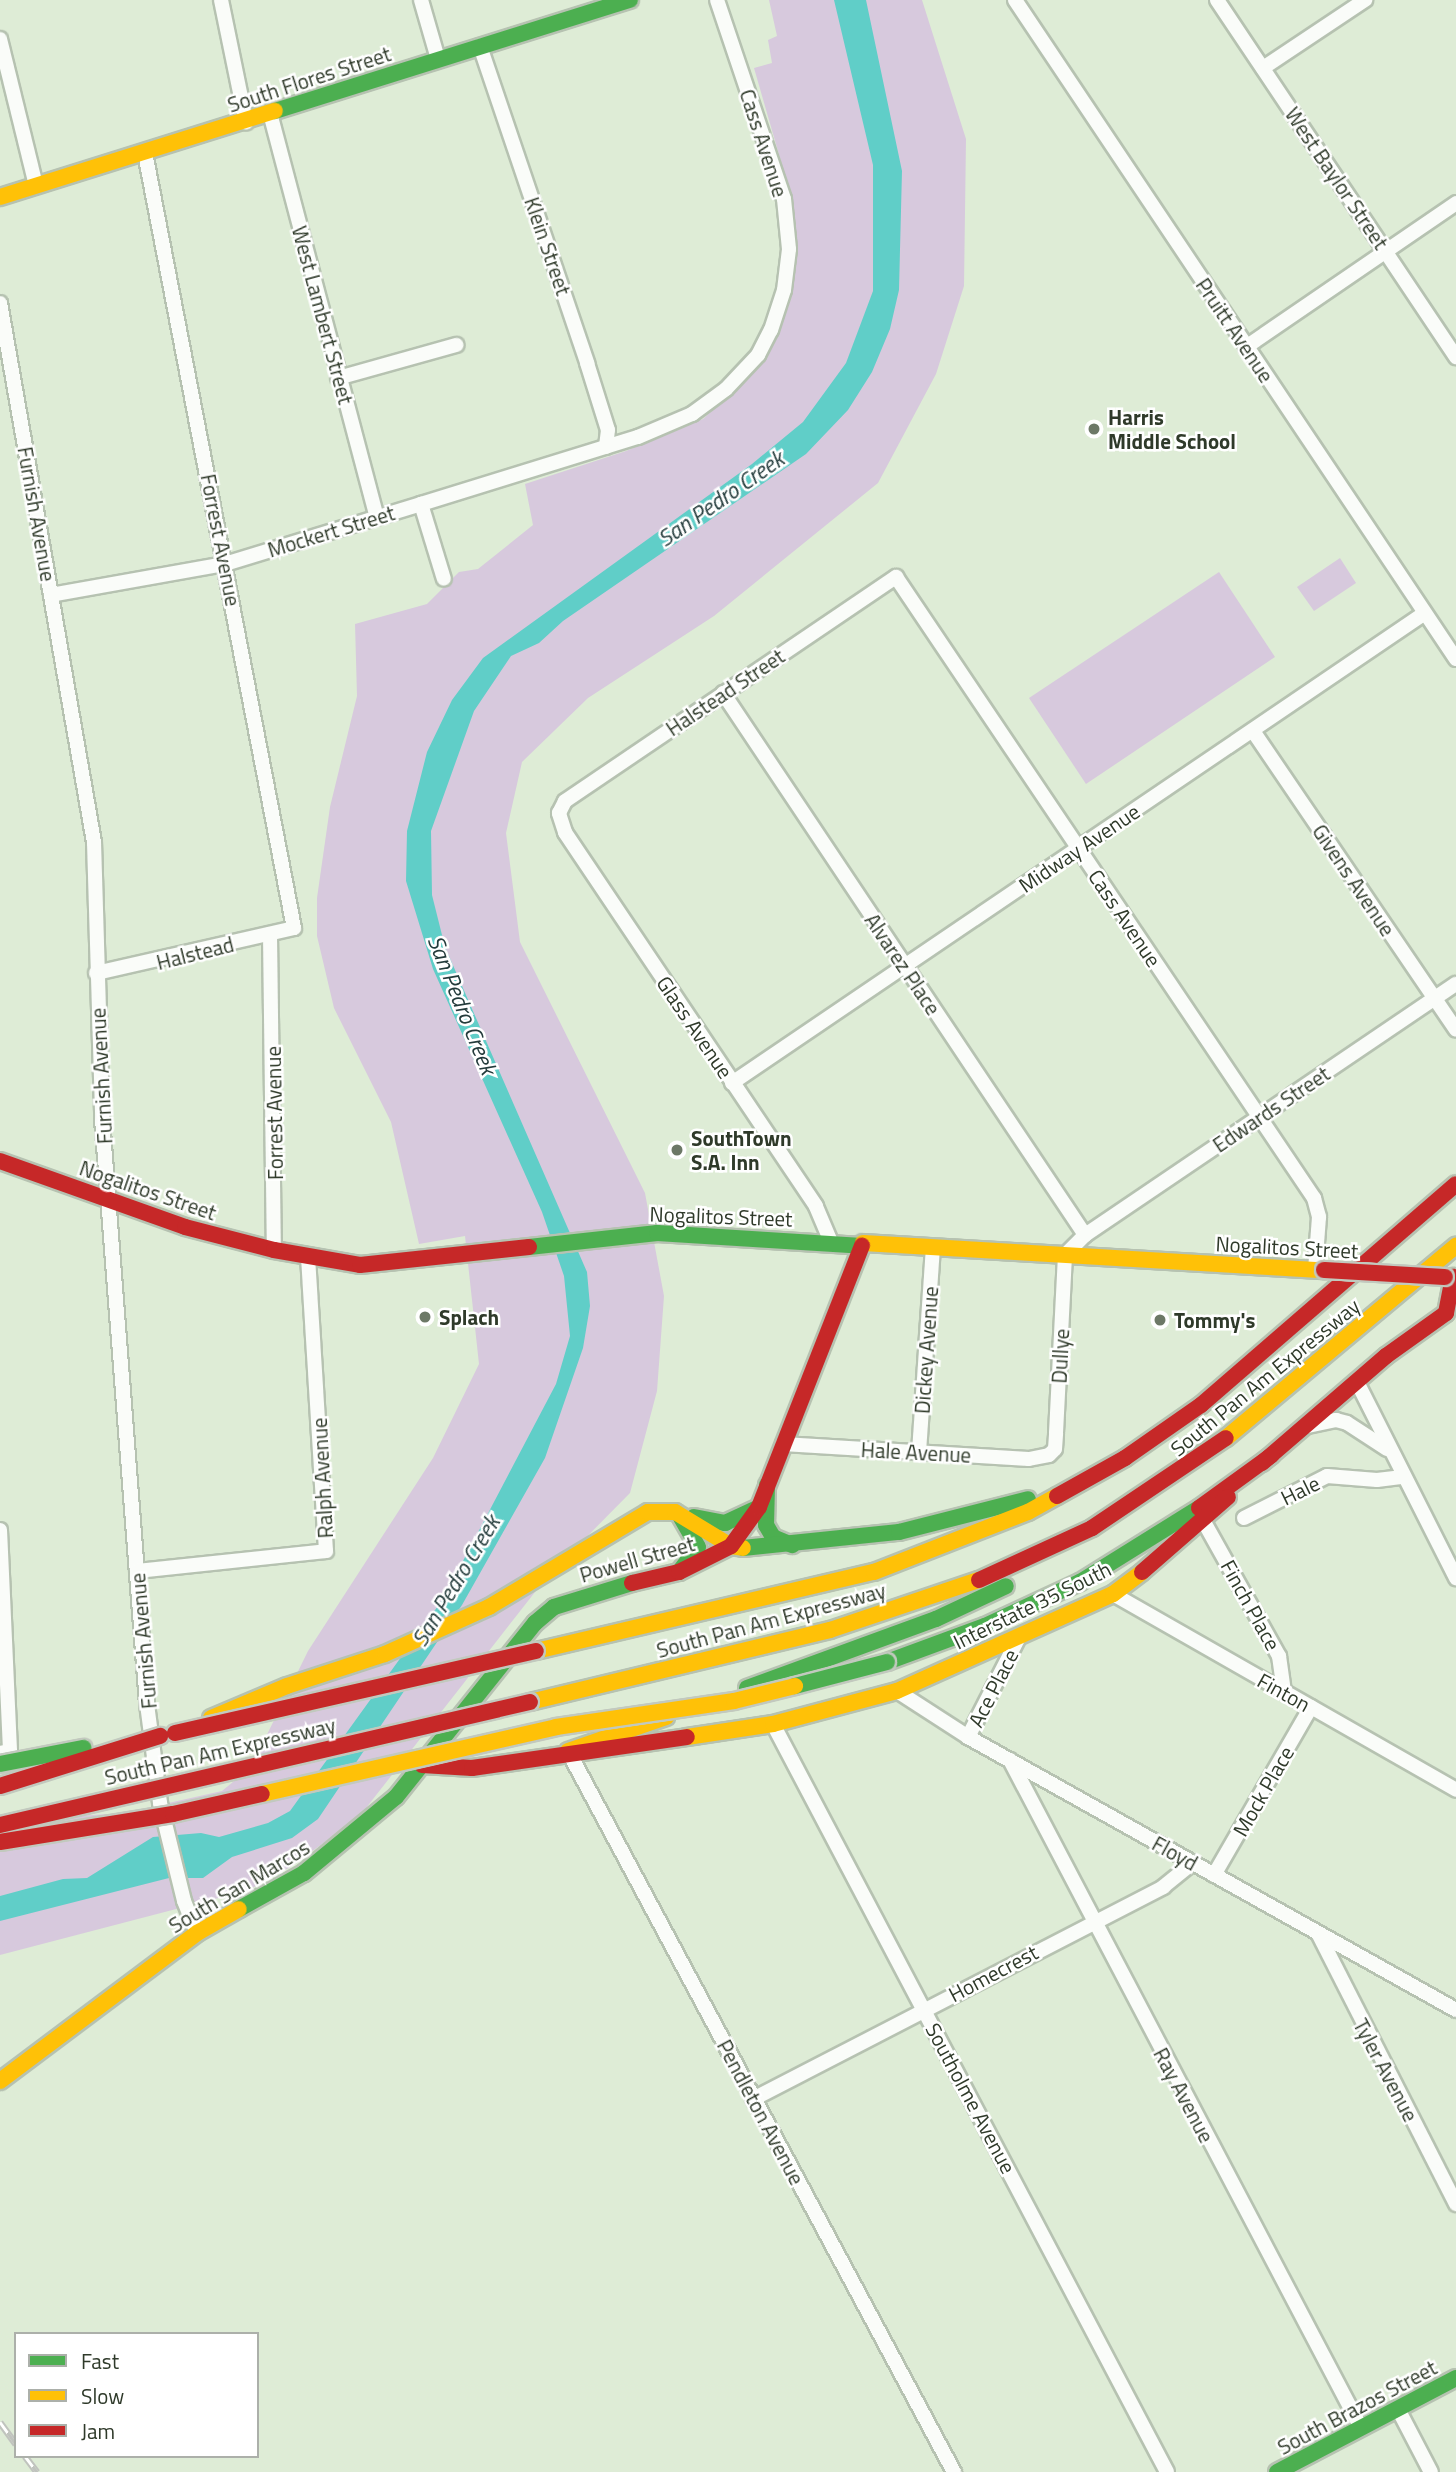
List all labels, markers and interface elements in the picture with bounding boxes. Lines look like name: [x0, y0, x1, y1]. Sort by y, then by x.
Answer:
street label: South Flores Street: [224, 41, 394, 117]
street label: Cass Avenue: [735, 86, 793, 200]
street label: West Baylor Street: [1280, 102, 1394, 254]
street label: Klein Street: [519, 194, 577, 298]
street label: West Lambert Street: [287, 223, 359, 407]
street label: Pruitt Avenue: [1191, 273, 1279, 387]
place label: Harris Middle School: [1108, 404, 1236, 454]
marker: Harris Middle School: [1086, 421, 1102, 437]
street label: Furnish Avenue: [13, 445, 61, 583]
water label: San Pedro Creek: [653, 445, 789, 553]
street label: Forrest Avenue: [196, 472, 246, 608]
street label: Mockert Street: [264, 500, 398, 562]
street label: Halstead Street: [661, 643, 789, 741]
street label: Midway Avenue: [1014, 798, 1144, 898]
street label: Givens Avenue: [1307, 819, 1401, 941]
street label: Cass Avenue: [1083, 865, 1167, 971]
street label: Alvarez Place: [860, 908, 946, 1020]
street label: Halstead: [154, 931, 236, 975]
water label: San Pedro Creek: [422, 931, 502, 1079]
street label: Glass Avenue: [652, 971, 738, 1083]
street label: Furnish Avenue: [85, 1007, 117, 1145]
street label: Forrest Avenue: [260, 1046, 288, 1180]
street label: Edwards Street: [1208, 1061, 1334, 1157]
place label: SouthTown S.A. Inn: [691, 1125, 792, 1175]
marker: SouthTown S.A. Inn: [669, 1142, 685, 1158]
street label: Nogalitos Street: [76, 1155, 220, 1225]
street label: Nogalitos Street: [649, 1201, 793, 1231]
street label: Nogalitos Street: [1215, 1231, 1359, 1263]
street label: Dickey Avenue: [909, 1285, 943, 1415]
street label: South Pan Am Expressway: [1165, 1293, 1365, 1461]
place label: Splach: [439, 1304, 499, 1330]
place label: Tommy's: [1174, 1307, 1255, 1333]
marker: Splach: [417, 1309, 433, 1325]
marker: Tommy's: [1152, 1312, 1168, 1328]
street label: Dullye: [1046, 1328, 1074, 1384]
street label: Ralph Avenue: [306, 1417, 338, 1539]
street label: Hale Avenue: [860, 1437, 972, 1467]
street label: Hale: [1276, 1470, 1324, 1510]
water label: San Pedro Creek: [406, 1511, 506, 1651]
street label: Powell Street: [577, 1531, 697, 1587]
street label: Finch Place: [1216, 1555, 1286, 1655]
street label: Interstate 35 South: [949, 1556, 1115, 1654]
street label: Furnish Avenue: [125, 1572, 161, 1710]
street label: South Pan Am Expressway: [654, 1577, 888, 1663]
street label: Ace Place: [963, 1645, 1023, 1731]
street label: Finton: [1253, 1667, 1315, 1717]
street label: South Pan Am Expressway: [102, 1712, 338, 1790]
street label: Mock Place: [1227, 1741, 1299, 1841]
street label: Floyd: [1148, 1830, 1202, 1876]
street label: South San Marcos: [164, 1834, 314, 1938]
street label: Homecrest: [944, 1939, 1042, 2007]
street label: Tyler Avenue: [1348, 2014, 1424, 2126]
street label: Southolme Avenue: [921, 2019, 1021, 2177]
street label: Pendleton Avenue: [712, 2035, 810, 2189]
street label: Ray Avenue: [1149, 2043, 1219, 2147]
legend: [14, 2332, 259, 2458]
text: Fast: [81, 2345, 119, 2377]
street label: South Brazos Street: [1273, 2354, 1441, 2460]
text: Slow: [81, 2380, 124, 2412]
text: Jam: [81, 2415, 115, 2447]

